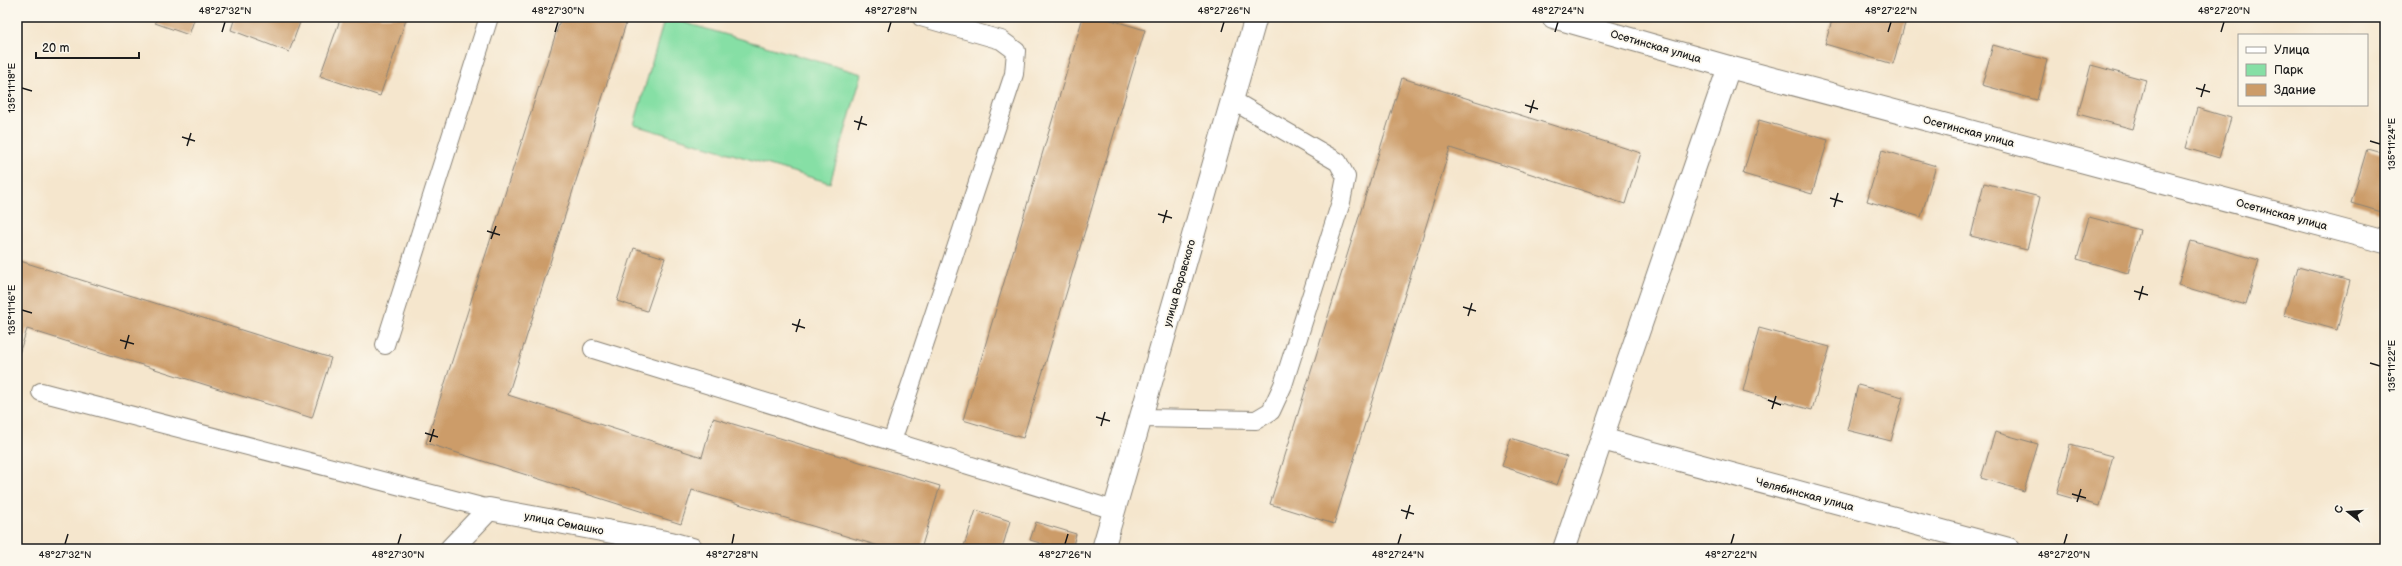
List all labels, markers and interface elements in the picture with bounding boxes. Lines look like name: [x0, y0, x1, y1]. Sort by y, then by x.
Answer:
text: 48°27'32"N: [199, 5, 251, 17]
text: 48°27'30"N: [532, 5, 584, 17]
text: 48°27'28"N: [865, 5, 917, 17]
text: 48°27'26"N: [1198, 5, 1250, 17]
text: 48°27'24"N: [1532, 5, 1584, 17]
text: 48°27'22"N: [1865, 5, 1917, 17]
text: 48°27'20"N: [2198, 5, 2250, 17]
street label: Осетинская улица: [1609, 27, 1703, 66]
scale bar: [36, 34, 139, 60]
legend: [2238, 34, 2368, 106]
text: 20 m: [42, 41, 69, 56]
text: Улица: [2274, 43, 2310, 58]
text: 135°11'18"E: [6, 62, 18, 113]
text: Парк: [2274, 63, 2304, 78]
text: Здание: [2274, 83, 2316, 98]
street label: Осетинская улица: [1922, 113, 2016, 150]
text: 135°11'24"E: [2386, 117, 2398, 170]
street label: Осетинская улица: [2235, 196, 2329, 233]
street label: улица Воровского: [1161, 238, 1198, 328]
text: 135°11'16"E: [6, 284, 18, 335]
text: 135°11'22"E: [2386, 339, 2398, 392]
street label: Челябинская улица: [1754, 475, 1856, 514]
north arrow: [2328, 492, 2368, 532]
text: С: [2332, 503, 2346, 515]
street label: улица Семашко: [523, 509, 605, 538]
text: 48°27'32"N: [39, 549, 91, 561]
text: 48°27'30"N: [372, 549, 424, 561]
text: 48°27'28"N: [706, 549, 758, 561]
text: 48°27'26"N: [1039, 549, 1091, 561]
text: 48°27'24"N: [1372, 549, 1424, 561]
text: 48°27'22"N: [1705, 549, 1757, 561]
text: 48°27'20"N: [2038, 549, 2090, 561]

